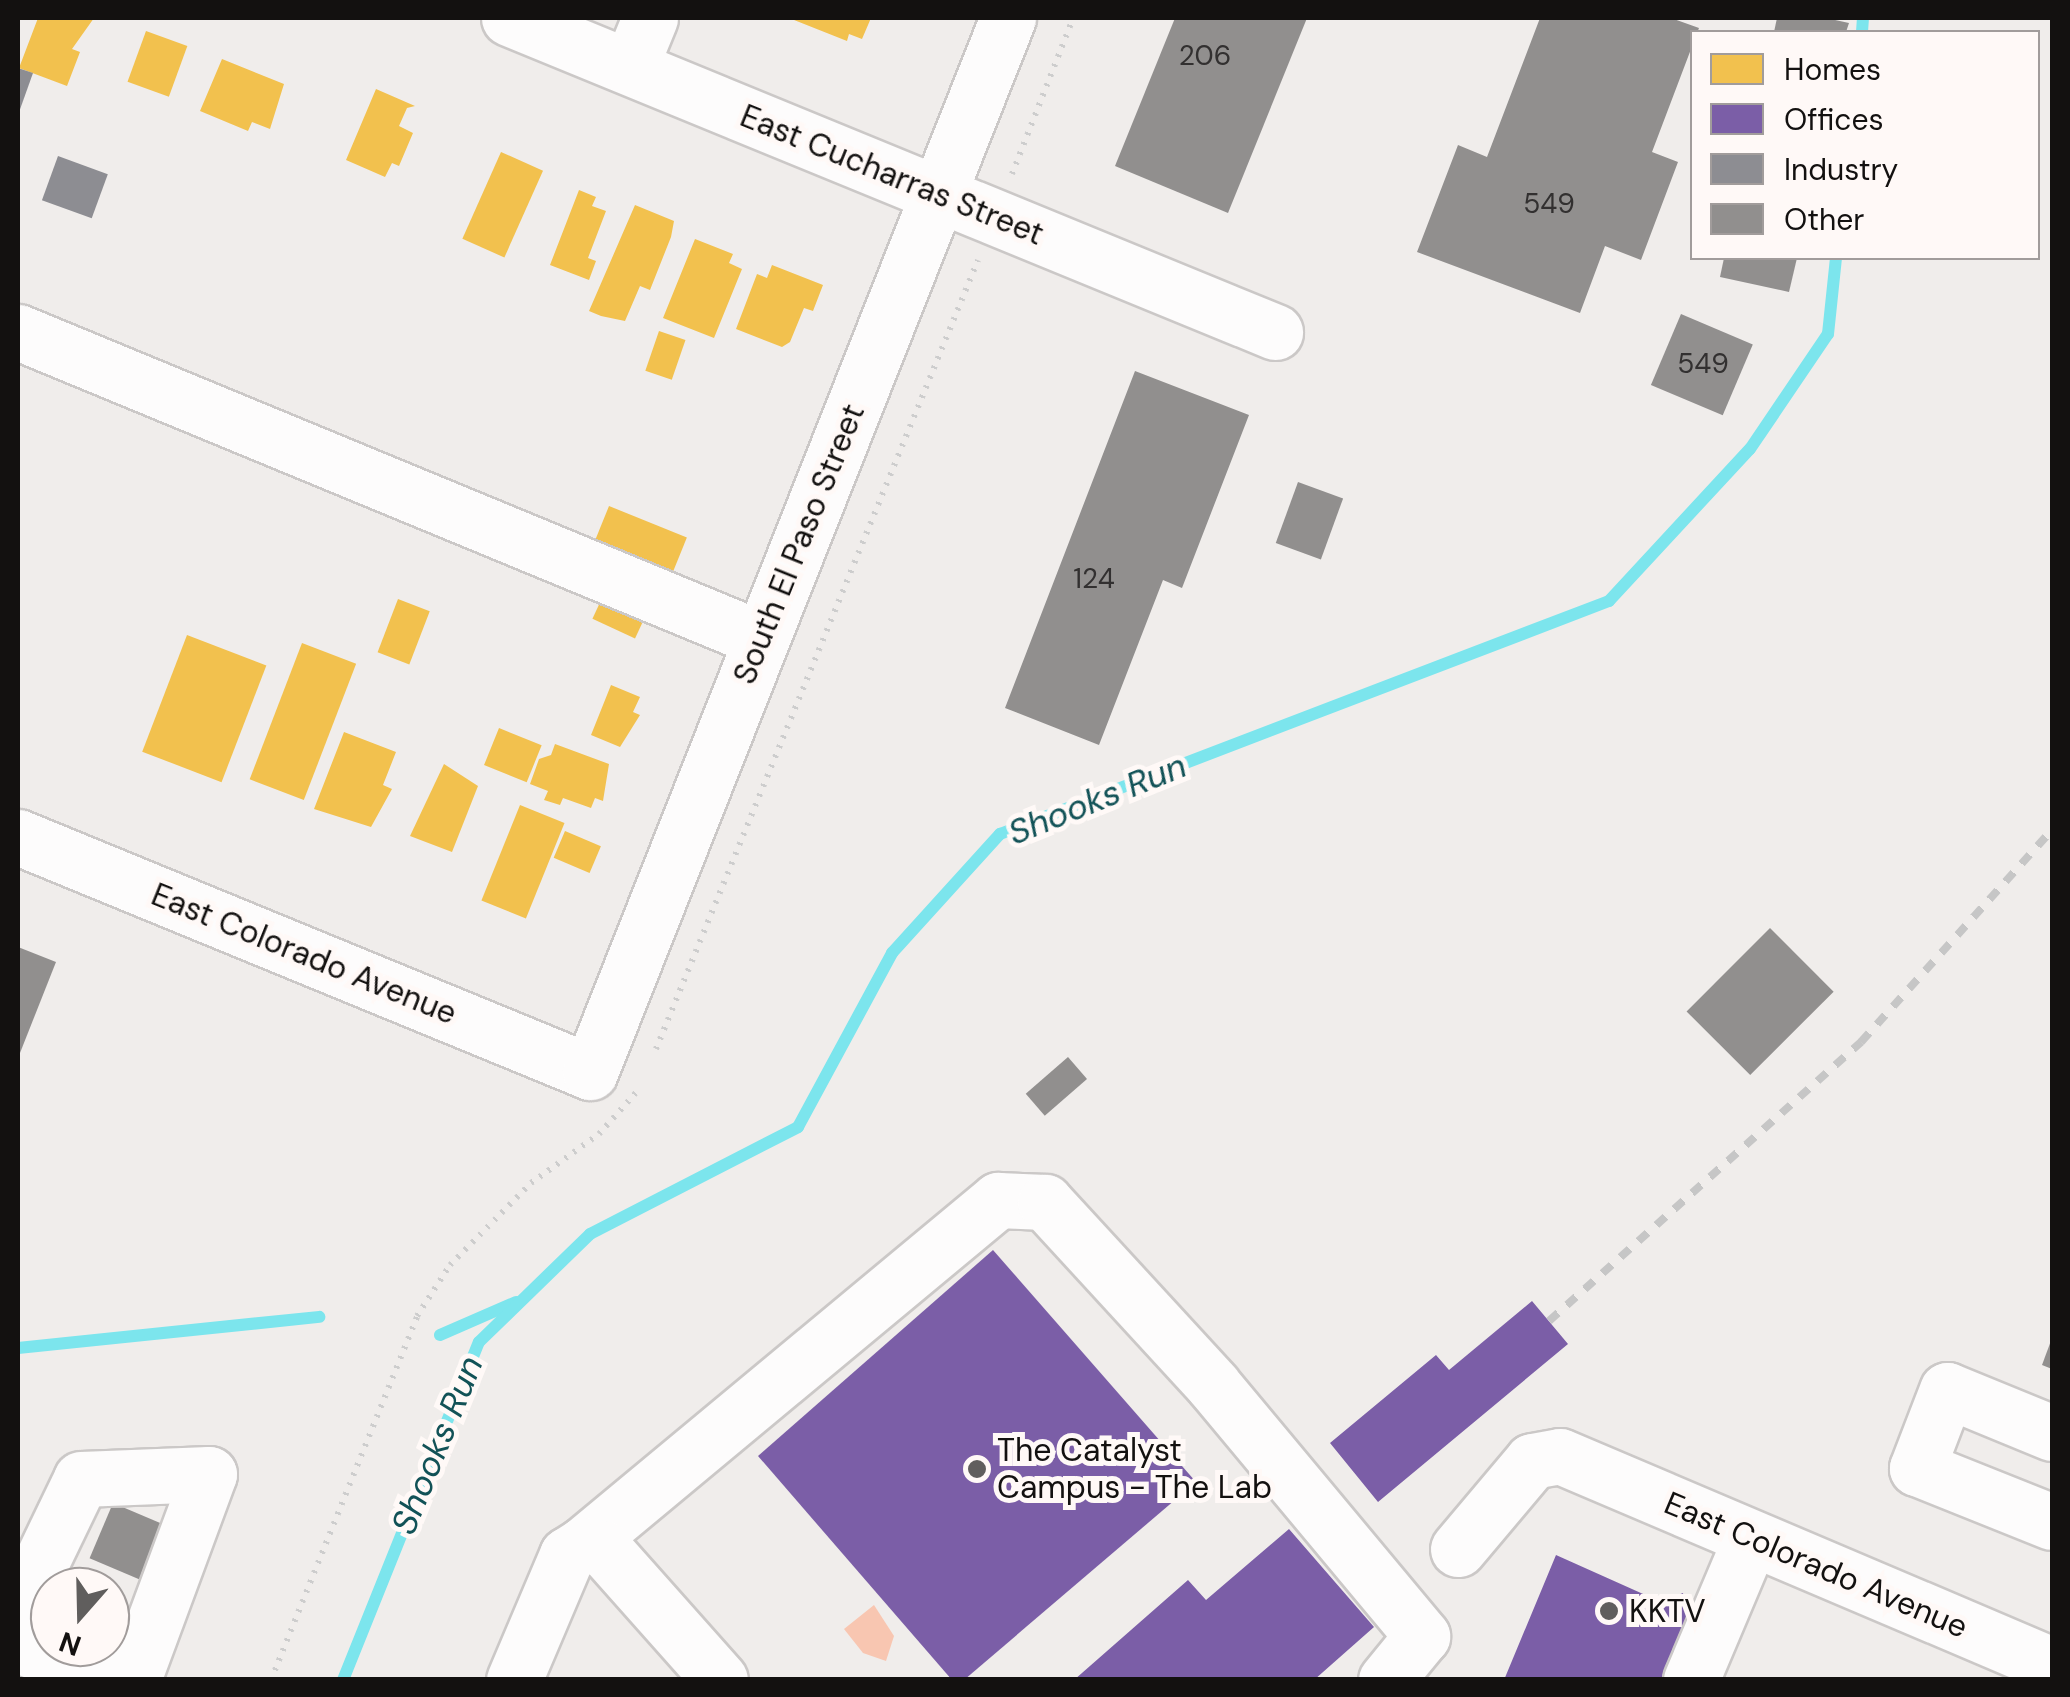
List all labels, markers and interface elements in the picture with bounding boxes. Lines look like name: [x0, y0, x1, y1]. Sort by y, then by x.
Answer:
legend: [1690, 30, 2040, 260]
house number: 206: [1179, 39, 1231, 73]
text: Homes: [1784, 50, 1881, 89]
street label: East Cucharras Street: [735, 97, 1049, 253]
text: Offices: [1784, 100, 1884, 139]
text: Industry: [1784, 150, 1898, 189]
house number: 549: [1523, 187, 1575, 221]
text: Other: [1784, 200, 1864, 239]
house number: 549: [1677, 347, 1729, 381]
street label: South El Paso Street: [725, 398, 873, 690]
house number: 124: [1073, 562, 1115, 596]
water label: Shooks Run: [1002, 744, 1192, 854]
street label: East Colorado Avenue: [146, 875, 462, 1033]
water label: Shooks Run: [382, 1350, 492, 1540]
place label: The Catalyst Campus - The Lab: [997, 1432, 1272, 1507]
marker: The Catalyst Campus - The Lab: [966, 1458, 988, 1480]
street label: East Colorado Avenue: [1659, 1484, 1973, 1646]
north arrow: [30, 1567, 130, 1667]
place label: KKTV: [1629, 1592, 1706, 1630]
marker: KKTV: [1598, 1600, 1620, 1622]
text: N: [54, 1623, 86, 1665]

